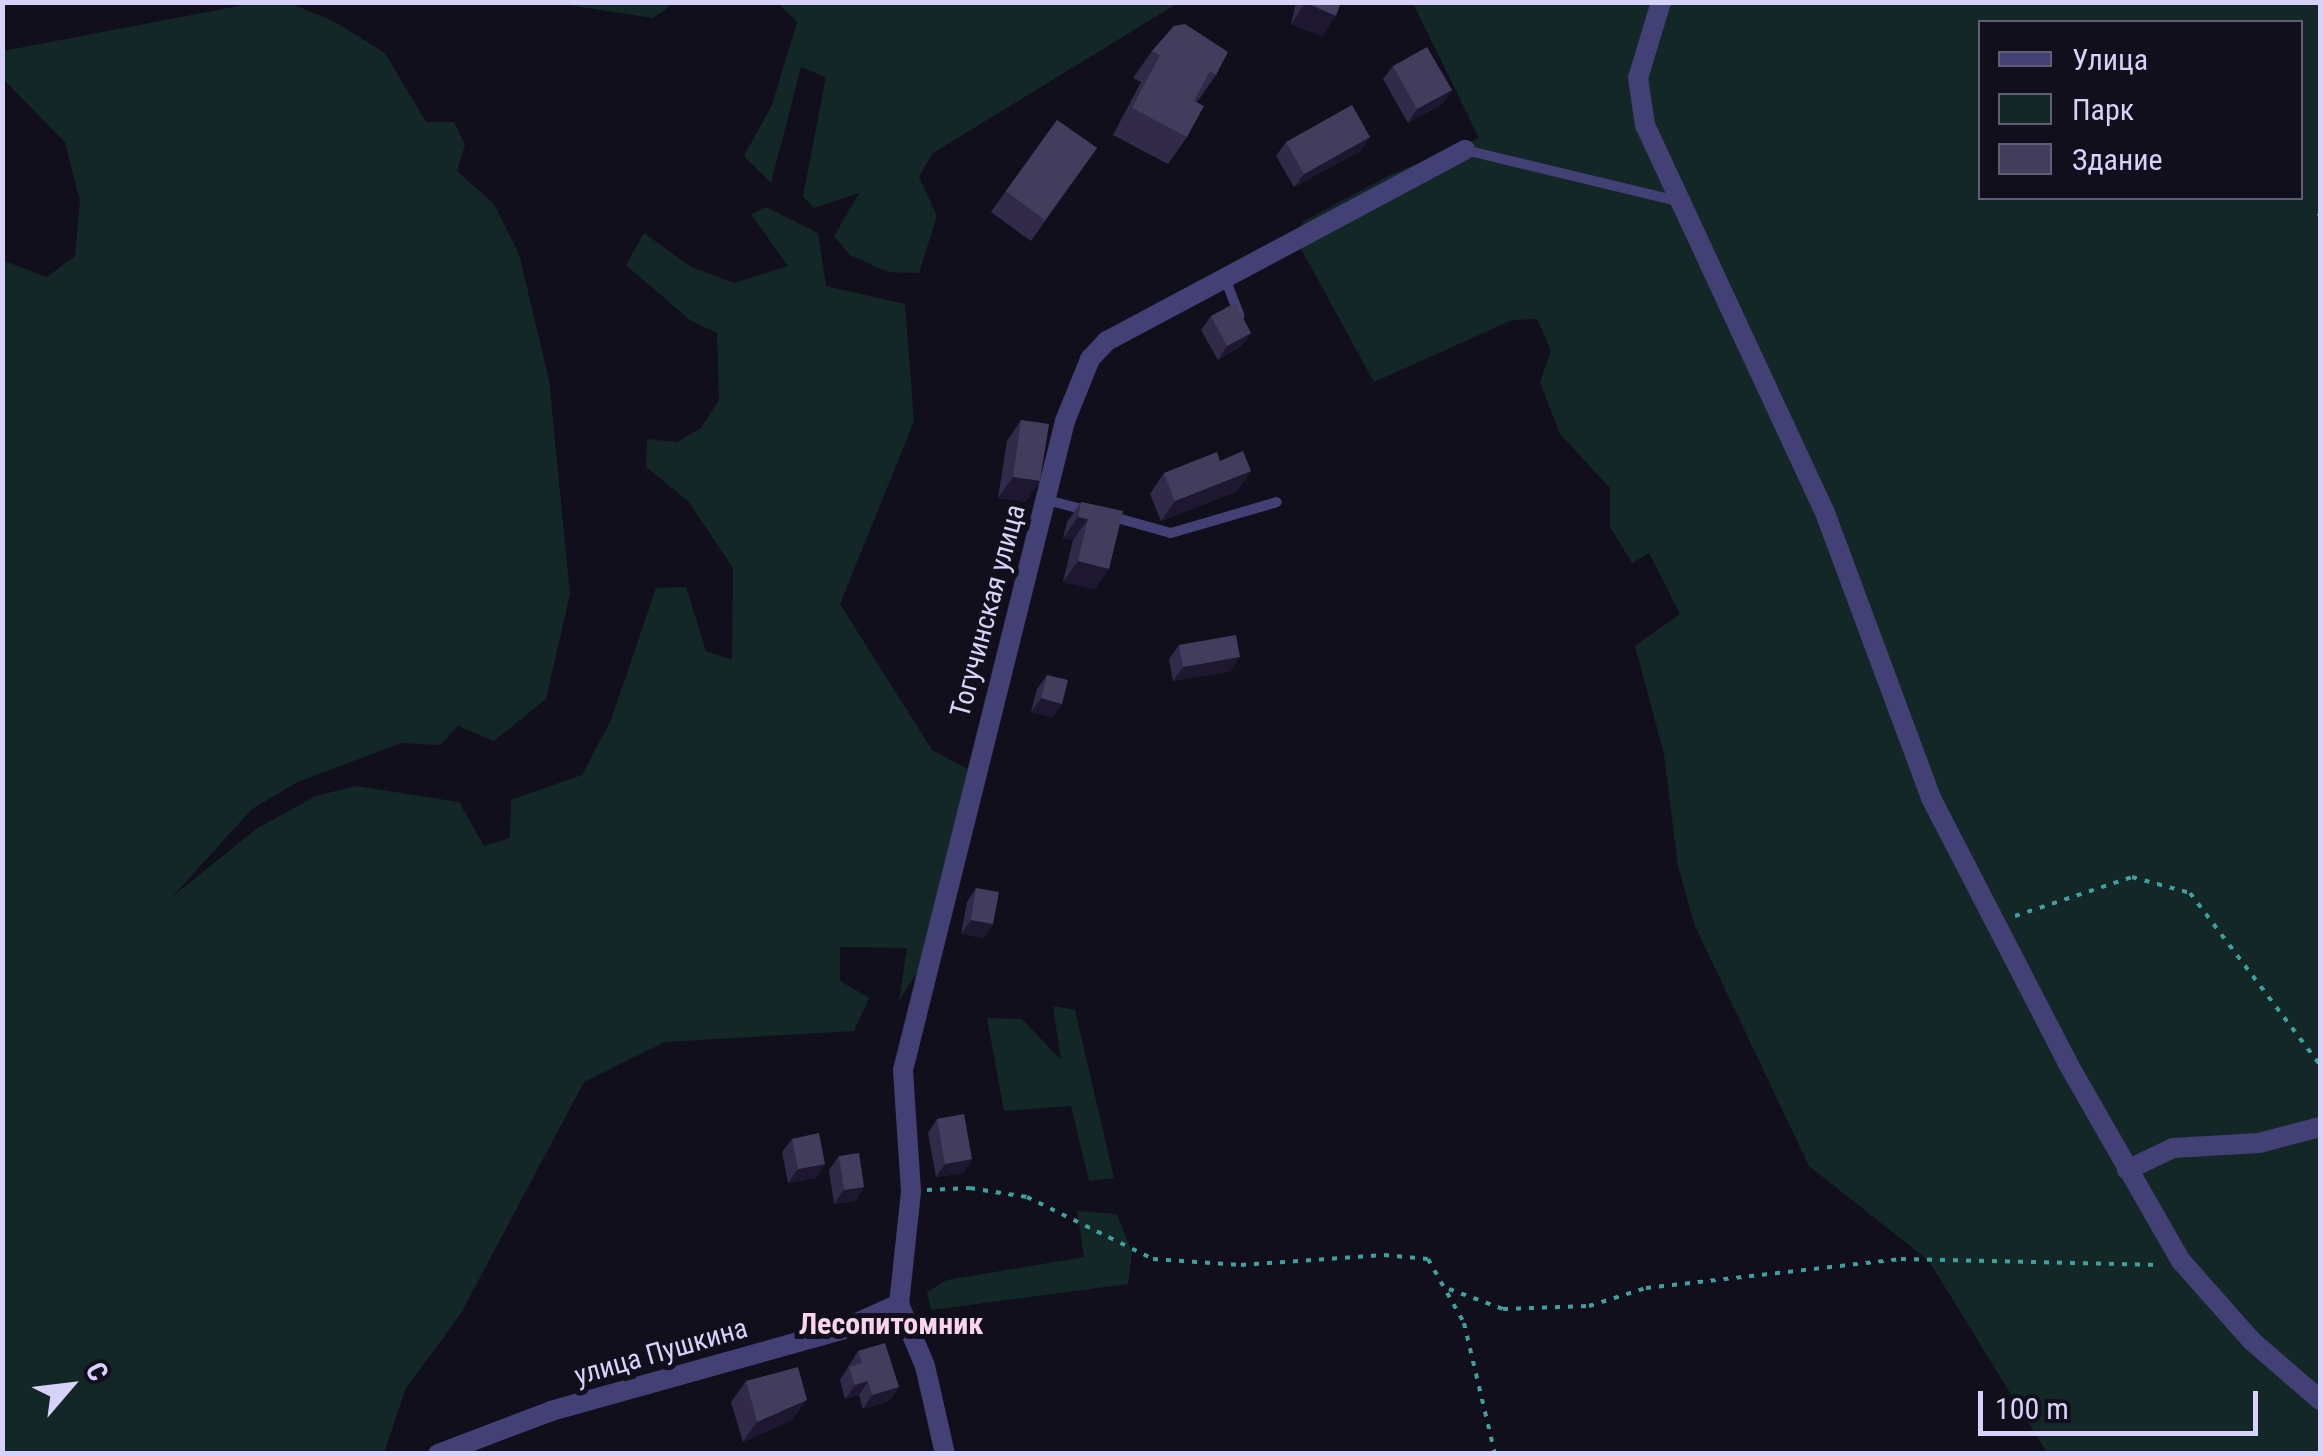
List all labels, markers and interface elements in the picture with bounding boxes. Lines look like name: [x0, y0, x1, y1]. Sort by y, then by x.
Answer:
legend: [1978, 20, 2303, 200]
text: Улица: [2072, 42, 2148, 77]
text: Парк: [2072, 92, 2134, 127]
text: Здание: [2072, 142, 2163, 177]
street label: Тогучинская улица: [943, 501, 1033, 721]
district label: Лесопитомник: [799, 1306, 983, 1342]
street label: улица Пушкина: [571, 1311, 751, 1393]
north arrow: [20, 1336, 120, 1436]
text: С: [79, 1357, 115, 1386]
scale bar: [1983, 1371, 2263, 1433]
text: 100 m: [1995, 1391, 2069, 1426]

